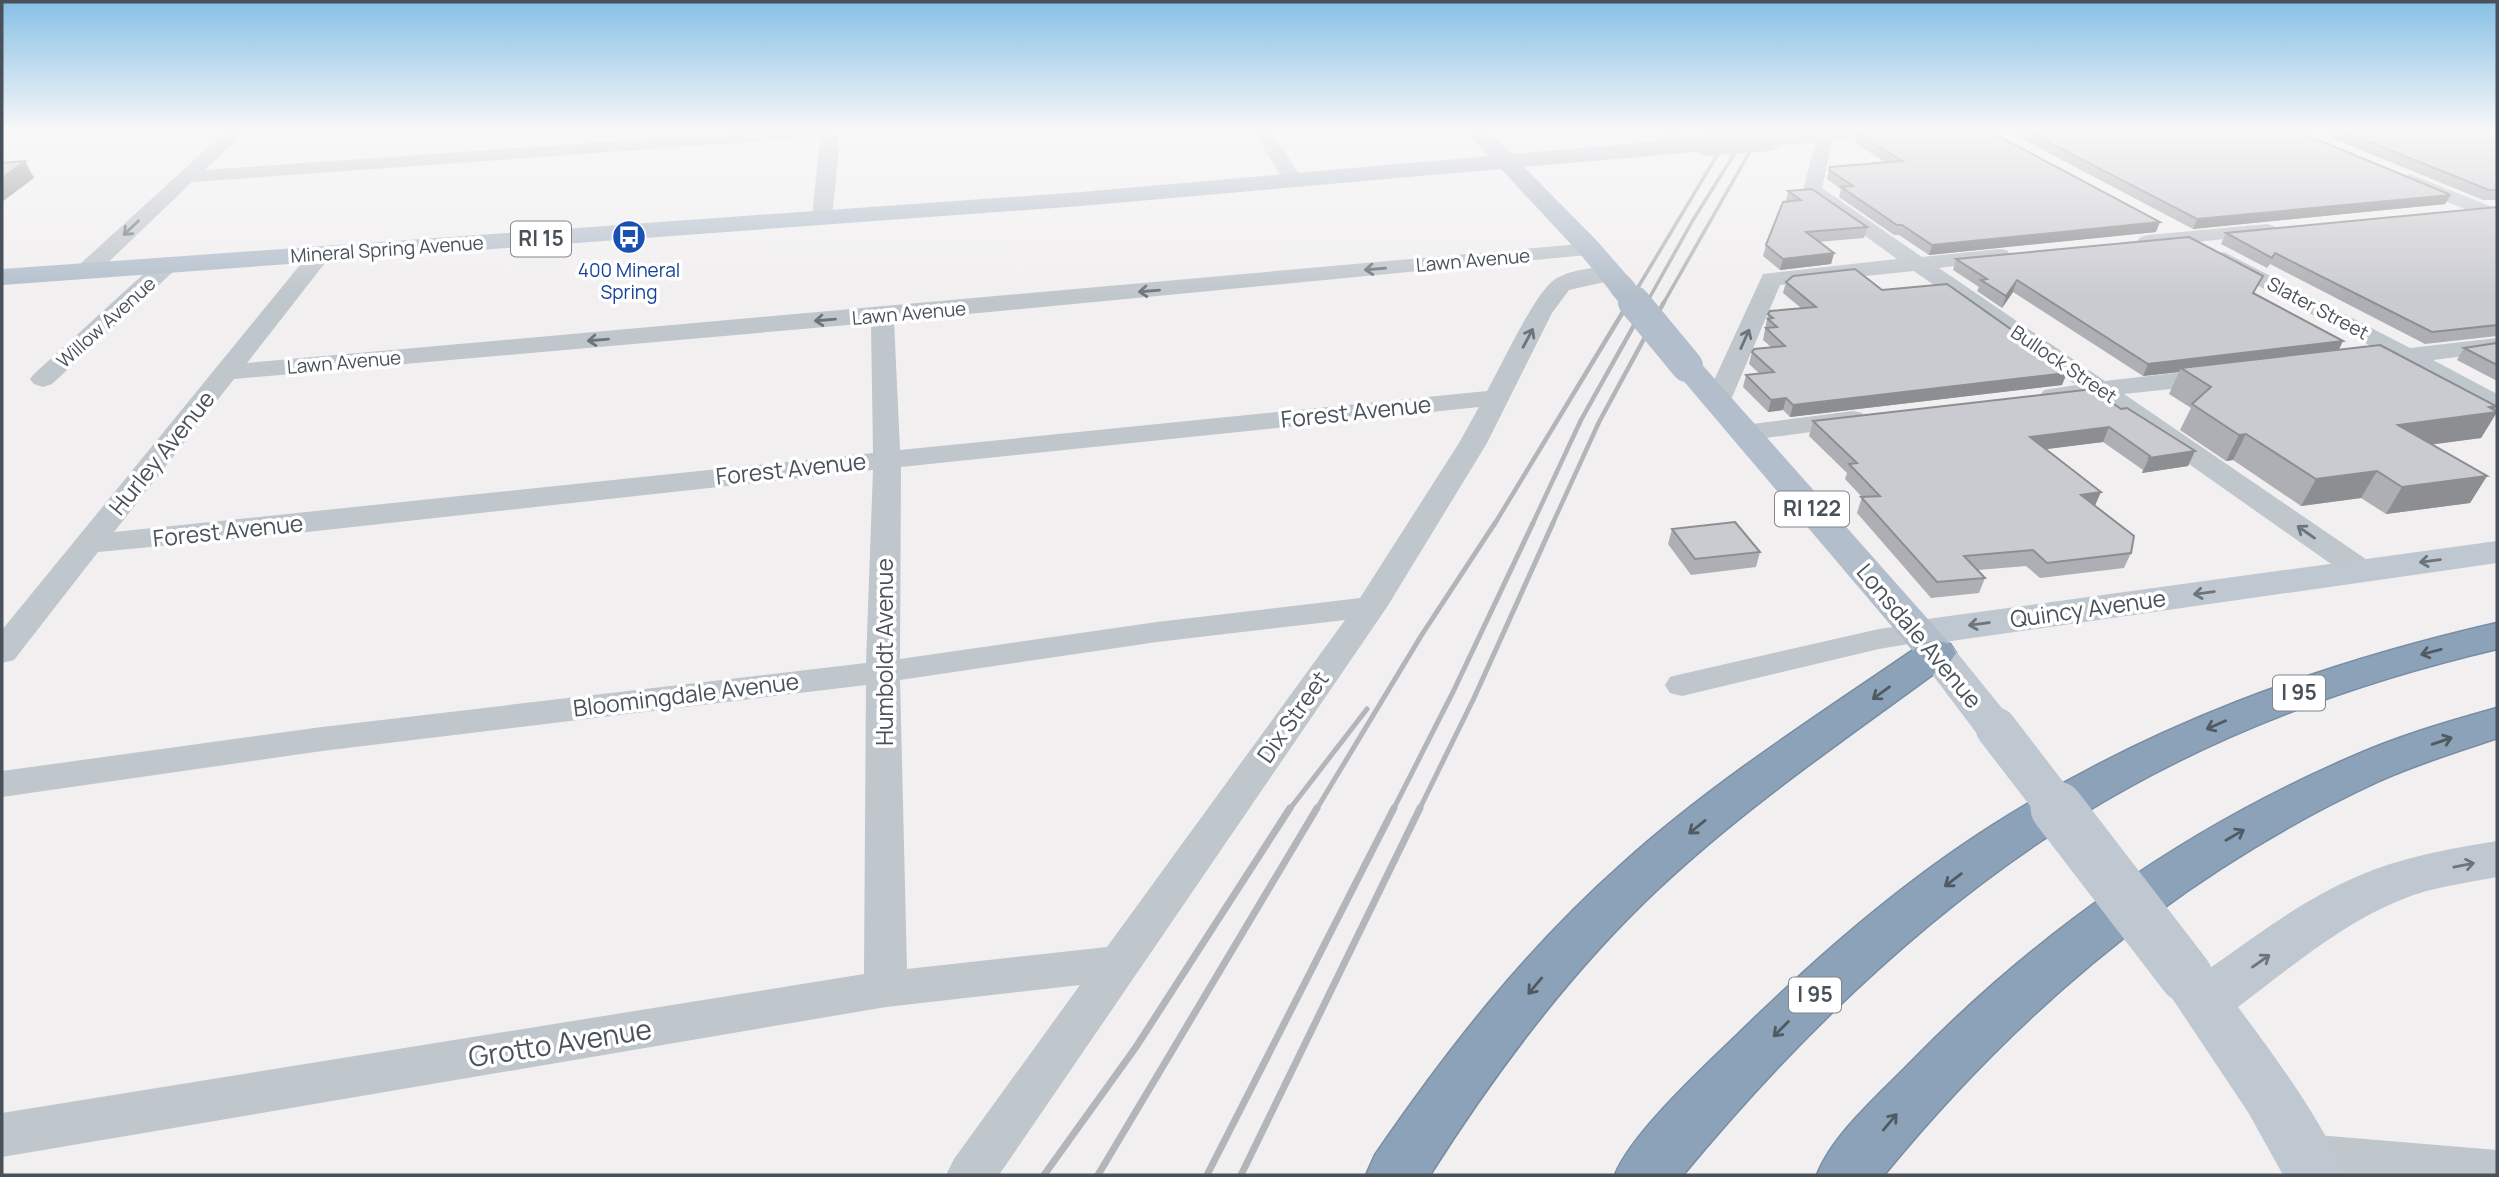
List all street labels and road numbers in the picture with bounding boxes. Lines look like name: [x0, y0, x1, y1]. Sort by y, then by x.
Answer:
road number: RI 15: [511, 222, 571, 256]
street label: Mineral Spring Avenue: [290, 229, 484, 269]
street label: Lawn Avenue: [1415, 242, 1531, 278]
street label: Slater Street: [2263, 270, 2373, 346]
street label: Willow Avenue: [51, 271, 161, 373]
street label: Lawn Avenue: [851, 295, 967, 331]
street label: Bullock Street: [2006, 319, 2122, 409]
street label: Lawn Avenue: [286, 344, 402, 380]
street label: Hurley Avenue: [101, 383, 221, 521]
street label: Forest Avenue: [1279, 387, 1433, 435]
street label: Forest Avenue: [714, 444, 868, 492]
road number: RI 122: [1775, 491, 1849, 526]
street label: Forest Avenue: [151, 506, 305, 554]
street label: Lonsdale Avenue: [1850, 556, 1990, 714]
street label: Humboldt Avenue: [868, 558, 900, 746]
street label: Quincy Avenue: [2008, 581, 2168, 635]
street label: Bloomingdale Avenue: [571, 664, 801, 724]
street label: Dix Street: [1249, 664, 1335, 769]
road number: I 95: [2273, 676, 2325, 710]
road number: I 95: [1789, 978, 1841, 1012]
street label: Grotto Avenue: [466, 1009, 654, 1075]

